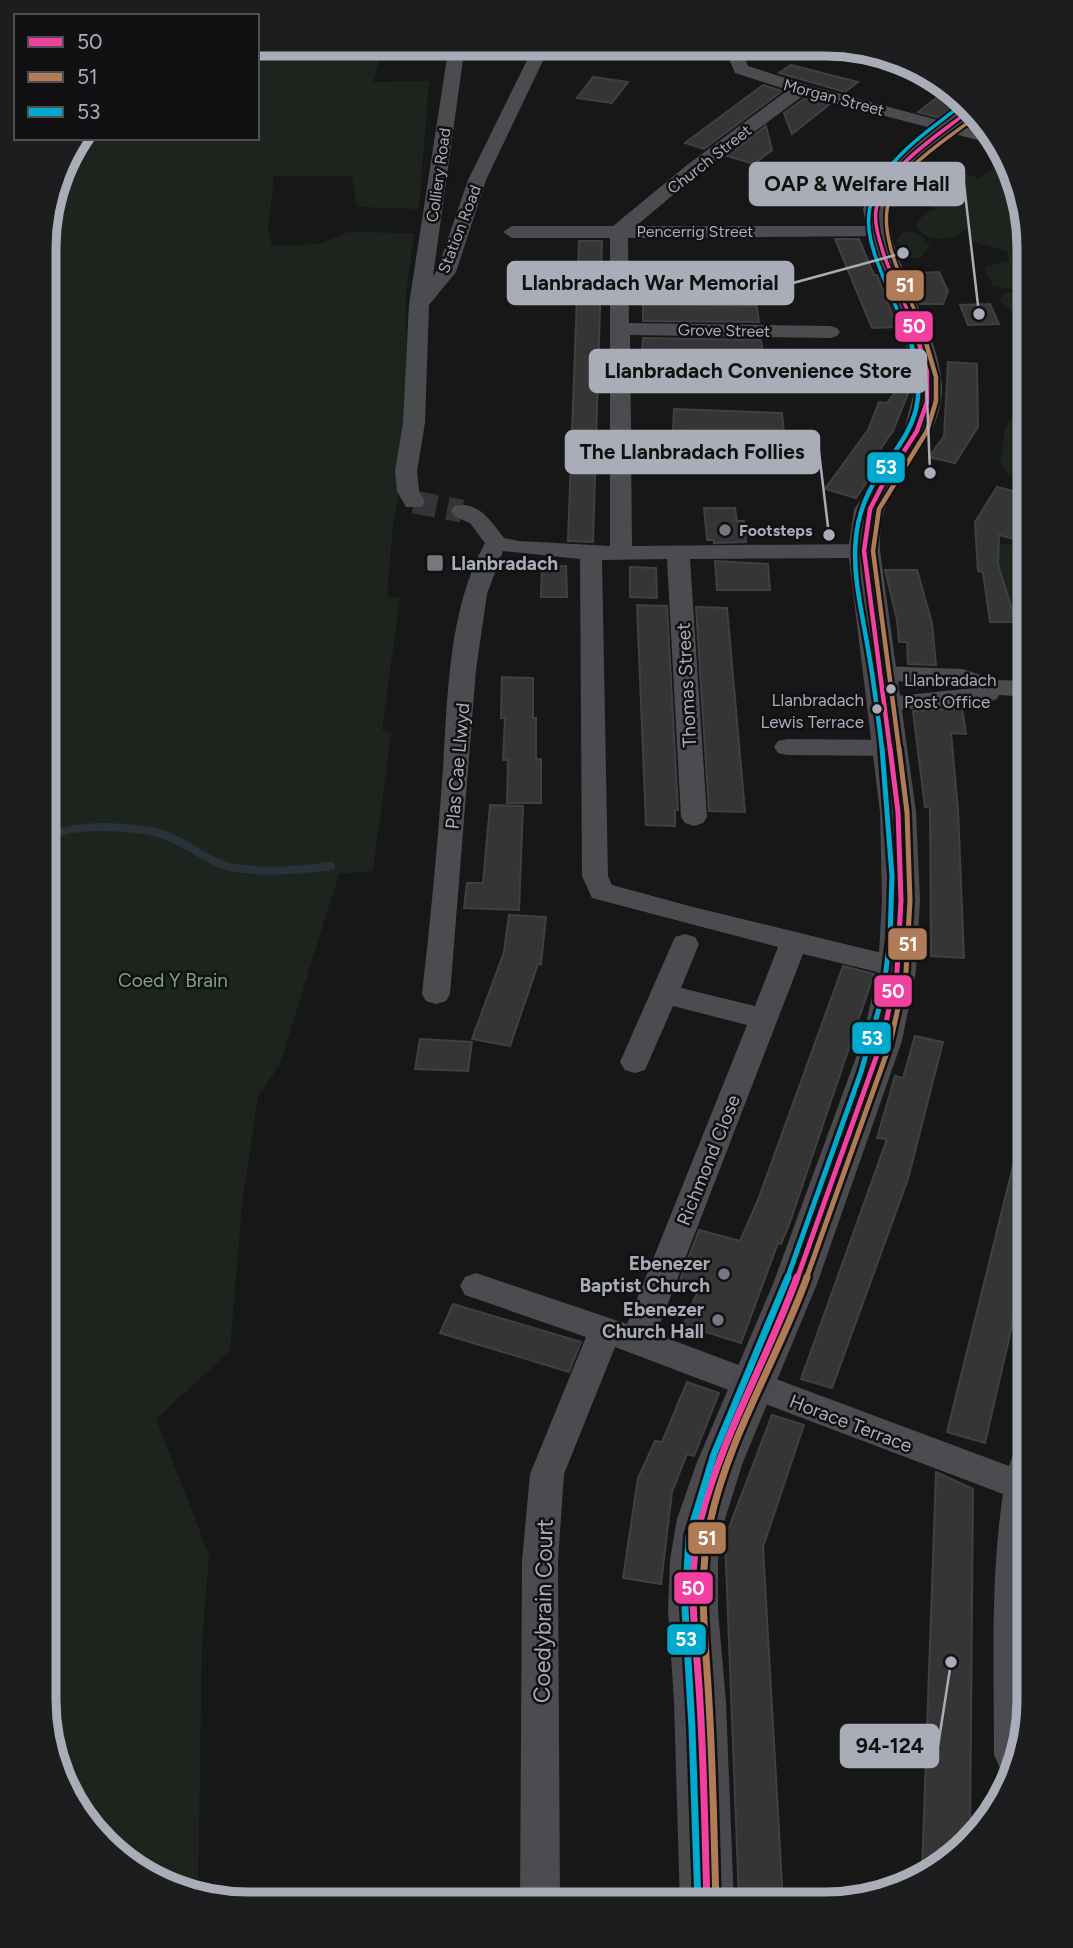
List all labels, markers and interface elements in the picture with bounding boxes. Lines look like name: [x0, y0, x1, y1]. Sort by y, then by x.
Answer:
legend: [14, 14, 259, 140]
text: 50: [77, 29, 103, 54]
text: 51: [77, 64, 98, 89]
street label: Morgan Street: [781, 75, 886, 120]
text: 53: [77, 99, 101, 124]
street label: Church Street: [664, 121, 755, 198]
street label: Colliery Road: [422, 127, 455, 223]
callout: OAP & Welfare Hall: [750, 163, 964, 205]
text: OAP & Welfare Hall: [764, 171, 950, 196]
street label: Station Road: [434, 182, 485, 276]
street label: Pencerrig Street: [637, 222, 753, 241]
callout: Llanbradach War Memorial: [508, 262, 793, 304]
line badge: 51: [885, 269, 925, 302]
text: Llanbradach War Memorial: [521, 270, 779, 295]
text: 51: [895, 274, 915, 297]
line badge: 50: [894, 310, 934, 343]
text: 50: [902, 315, 926, 338]
street label: Grove Street: [678, 320, 770, 341]
callout: Llanbradach Convenience Store: [590, 350, 926, 392]
text: Llanbradach Convenience Store: [604, 358, 912, 383]
callout: The Llanbradach Follies: [566, 431, 819, 473]
text: The Llanbradach Follies: [579, 439, 805, 464]
line badge: 53: [866, 451, 906, 484]
text: 53: [875, 456, 897, 479]
place label: Footsteps: [739, 521, 813, 540]
marker: Footsteps: [717, 522, 733, 538]
place label: Llanbradach: [451, 552, 558, 575]
marker: Llanbradach: [425, 553, 445, 573]
street label: Thomas Street: [672, 622, 701, 748]
place label: Llanbradach Post Office: [904, 670, 996, 712]
marker: Llanbradach Post Office: [884, 682, 898, 696]
place label: Llanbradach Lewis Terrace: [760, 690, 864, 732]
street label: Plas Cae Llwyd: [441, 702, 474, 830]
marker: Llanbradach Lewis Terrace: [870, 702, 884, 716]
line badge: 51: [887, 927, 928, 961]
text: 51: [898, 933, 918, 956]
park label: Coed Y Brain: [118, 969, 228, 992]
line badge: 50: [873, 974, 913, 1008]
text: 50: [881, 980, 905, 1003]
line badge: 53: [851, 1021, 892, 1055]
text: 53: [861, 1027, 883, 1050]
street label: Richmond Close: [672, 1091, 745, 1229]
place label: Ebenezer Baptist Church: [579, 1252, 710, 1297]
marker: Ebenezer Baptist Church: [716, 1266, 732, 1282]
place label: Ebenezer Church Hall: [602, 1298, 704, 1343]
marker: Ebenezer Church Hall: [710, 1312, 726, 1328]
street label: Horace Terrace: [786, 1390, 915, 1457]
street label: Coedybrain Court: [527, 1519, 559, 1703]
line badge: 51: [687, 1521, 727, 1555]
text: 51: [697, 1527, 717, 1550]
line badge: 50: [673, 1571, 714, 1605]
text: 50: [681, 1577, 705, 1600]
line badge: 53: [666, 1623, 707, 1656]
text: 53: [675, 1628, 697, 1651]
callout: 94-124: [841, 1725, 938, 1767]
text: 94-124: [856, 1733, 924, 1758]

